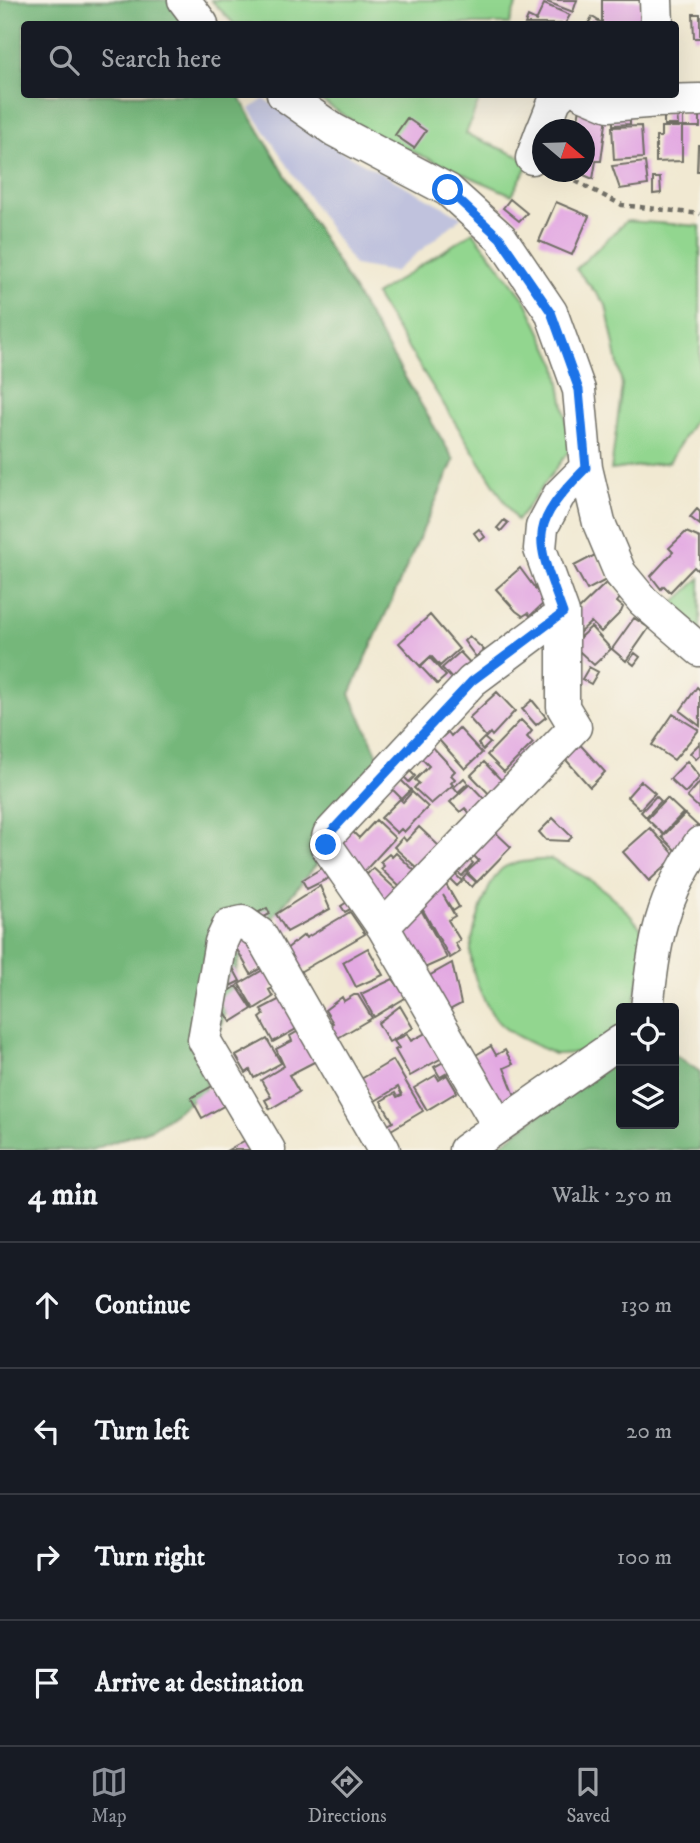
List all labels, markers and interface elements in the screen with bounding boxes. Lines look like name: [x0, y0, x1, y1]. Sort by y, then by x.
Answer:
search box: [21, 21, 679, 98]
icon: search: [45, 41, 83, 79]
text: Search here: [101, 43, 221, 76]
north arrow: [532, 119, 595, 182]
route start: [432, 174, 463, 205]
route end: [310, 829, 341, 860]
map controls: [616, 1003, 679, 1129]
button: locate: [616, 1003, 679, 1066]
button: layers: [616, 1066, 679, 1129]
text: 4 min: [28, 1177, 98, 1214]
text: Walk · 250 m: [552, 1181, 672, 1210]
icon: ahead: [28, 1286, 66, 1324]
text: Continue: [95, 1289, 190, 1322]
text: 130 m: [620, 1291, 672, 1320]
icon: left: [28, 1412, 66, 1450]
text: Turn left: [95, 1415, 189, 1448]
text: 20 m: [626, 1417, 672, 1446]
icon: right: [28, 1538, 66, 1576]
text: Turn right: [95, 1541, 205, 1574]
text: 100 m: [617, 1543, 672, 1572]
icon: arrive: [28, 1664, 66, 1702]
text: Arrive at destination: [95, 1667, 304, 1700]
tab: Map: [90, 1763, 128, 1828]
tab: Directions: [308, 1763, 387, 1828]
tab: Saved: [566, 1763, 610, 1828]

